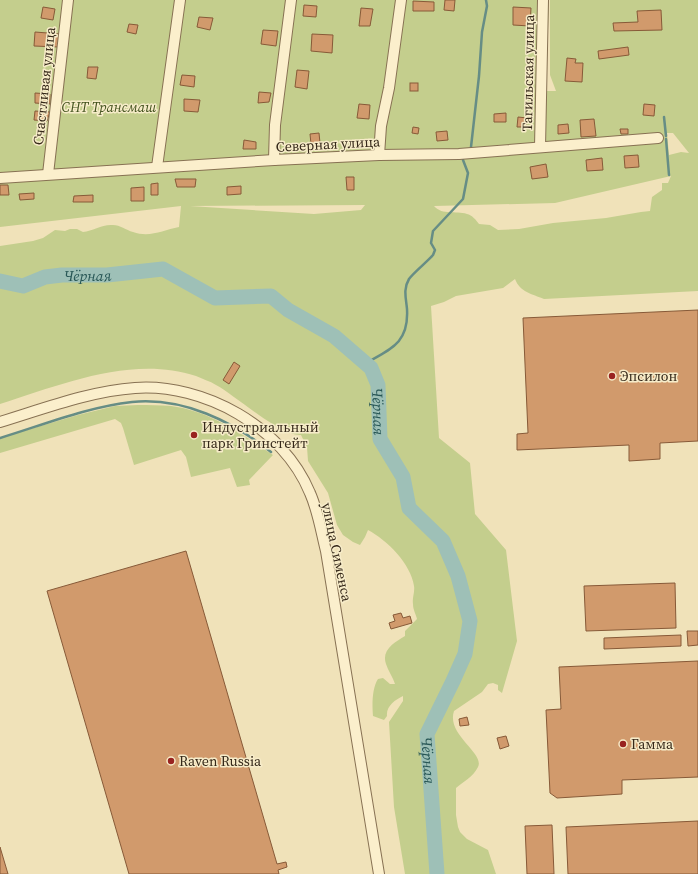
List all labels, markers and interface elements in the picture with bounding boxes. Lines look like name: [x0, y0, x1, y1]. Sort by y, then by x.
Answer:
street label: Тагильская улица: [517, 14, 539, 132]
street label: Счастливая улица: [28, 25, 60, 146]
park label: СНТ Трансмаш: [62, 97, 157, 117]
street label: Северная улица: [275, 131, 382, 157]
water label: Чёрная: [64, 264, 113, 286]
place label: Эпсилон: [620, 366, 678, 386]
marker: Эпсилон: [607, 371, 617, 381]
water label: Чёрная: [368, 387, 390, 436]
place label: Индустриальный парк Гринстейт: [202, 417, 319, 453]
marker: Индустриальный парк Гринстейт: [189, 430, 199, 440]
street label: улица Сименса: [317, 501, 357, 604]
place label: Гамма: [631, 734, 674, 754]
water label: Чёрная: [417, 736, 441, 785]
marker: Гамма: [618, 739, 628, 749]
place label: Raven Russia: [179, 751, 262, 771]
marker: Raven Russia: [166, 756, 176, 766]

